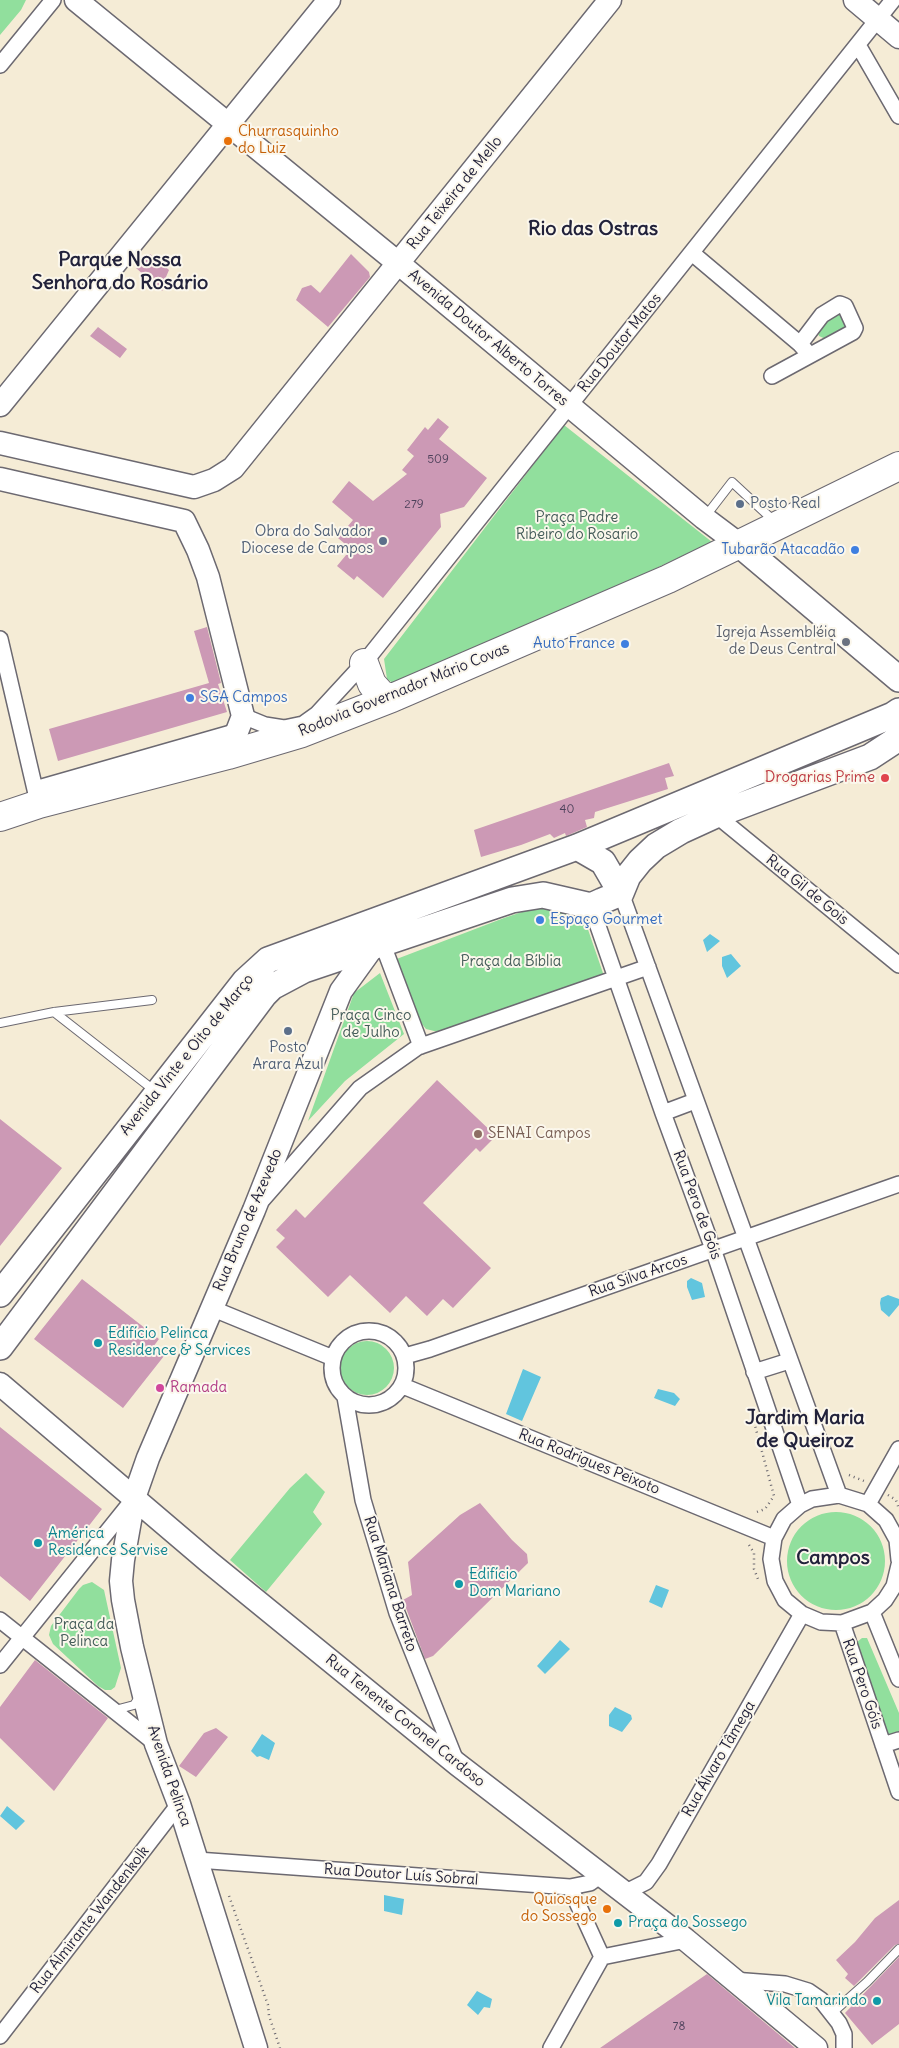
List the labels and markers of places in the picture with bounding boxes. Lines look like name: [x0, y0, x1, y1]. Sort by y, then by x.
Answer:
place label: Churrasquinho do Luiz: [238, 123, 339, 158]
marker: Churrasquinho do Luiz: [222, 135, 234, 147]
place label: Posto Real: [750, 495, 820, 513]
marker: Posto Real: [734, 498, 746, 510]
place label: Obra do Salvador Diocese de Campos: [241, 523, 373, 558]
marker: Obra do Salvador Diocese de Campos: [377, 535, 389, 547]
place label: Tubarão Atacadão: [721, 541, 845, 559]
marker: Tubarão Atacadão: [849, 544, 861, 556]
place label: Igreja Assembléia de Deus Central: [716, 624, 836, 659]
place label: Auto France: [533, 635, 615, 653]
marker: Igreja Assembléia de Deus Central: [840, 636, 852, 648]
marker: Auto France: [619, 638, 631, 650]
place label: SGA Campos: [200, 689, 288, 707]
marker: SGA Campos: [184, 692, 196, 704]
place label: Drogarias Prime: [765, 769, 875, 787]
marker: Drogarias Prime: [879, 772, 891, 784]
place label: Espaço Gourmet: [550, 911, 663, 929]
marker: Espaço Gourmet: [534, 914, 546, 926]
marker: Posto Arara Azul: [282, 1025, 294, 1037]
place label: Posto Arara Azul: [252, 1039, 324, 1074]
place label: SENAI Campos: [488, 1125, 591, 1143]
marker: SENAI Campos: [472, 1128, 484, 1140]
place label: Edifício Pelinca Residence & Services: [108, 1325, 251, 1360]
marker: Edifício Pelinca Residence & Services: [92, 1337, 104, 1349]
place label: Ramada: [170, 1379, 227, 1397]
marker: Ramada: [154, 1382, 166, 1394]
place label: América Residence Servise: [48, 1525, 168, 1560]
marker: América Residence Servise: [32, 1537, 44, 1549]
place label: Edifício Dom Mariano: [469, 1566, 561, 1601]
marker: Edifício Dom Mariano: [453, 1578, 465, 1590]
place label: Quiosque do Sossego: [521, 1891, 597, 1926]
marker: Quiosque do Sossego: [601, 1903, 613, 1915]
place label: Praça do Sossego: [628, 1914, 747, 1932]
marker: Praça do Sossego: [612, 1917, 624, 1929]
place label: Vila Tamarindo: [766, 1992, 867, 2010]
marker: Vila Tamarindo: [871, 1995, 883, 2007]

